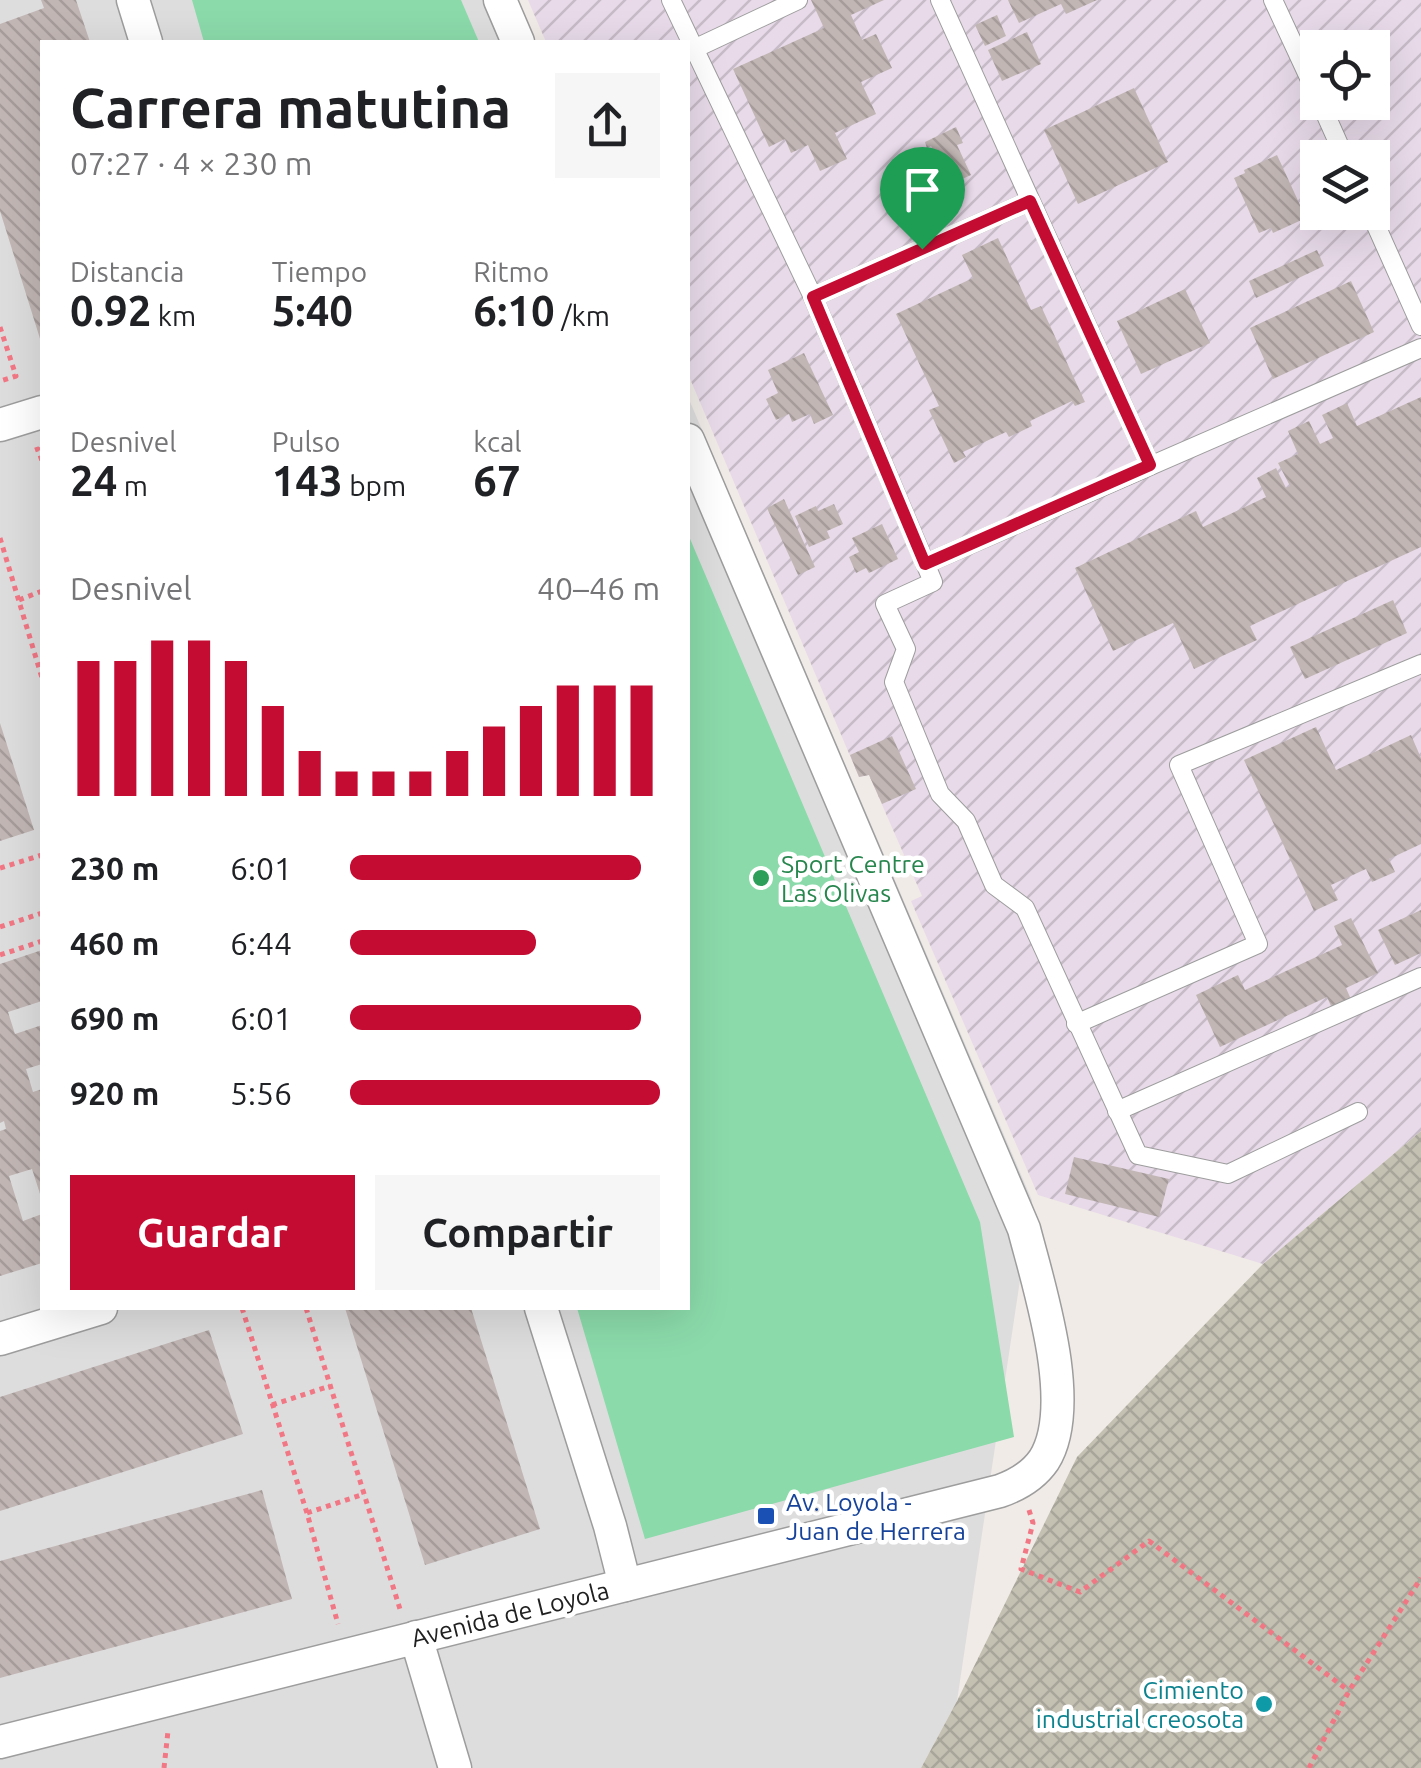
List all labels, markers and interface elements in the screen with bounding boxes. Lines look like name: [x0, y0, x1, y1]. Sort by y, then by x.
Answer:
map controls: [1300, 30, 1390, 230]
button: locate: [1300, 30, 1390, 120]
button: share: [555, 73, 660, 178]
text: Carrera matutina: [70, 77, 511, 138]
button: layers: [1300, 140, 1390, 230]
text: 07:27 · 4 × 230 m: [70, 145, 312, 181]
pin: [880, 147, 965, 250]
icon: arrive: [895, 162, 950, 217]
text: Distancia: [70, 256, 184, 287]
text: Tiempo: [272, 256, 367, 287]
text: Ritmo: [473, 256, 549, 287]
text: 0.92: [70, 287, 151, 334]
text: 5:40: [272, 287, 353, 334]
text: 6:10: [473, 287, 555, 334]
text: km: [151, 300, 196, 331]
text: /km: [555, 300, 610, 331]
text: Desnivel: [70, 426, 177, 457]
text: Pulso: [272, 426, 340, 457]
text: kcal: [473, 426, 522, 457]
text: 24: [70, 457, 117, 504]
text: 143: [272, 457, 343, 504]
text: 67: [473, 457, 521, 504]
text: m: [117, 470, 148, 501]
text: bpm: [343, 470, 406, 501]
text: Desnivel: [70, 570, 192, 606]
text: 40–46 m: [537, 570, 660, 606]
text: 230 m: [70, 850, 159, 886]
text: 6:01: [230, 850, 292, 886]
place label: Sport Centre Las Olivas: [781, 850, 925, 907]
marker: Sport Centre Las Olivas: [750, 867, 772, 889]
text: 460 m: [70, 925, 159, 961]
text: 6:44: [230, 925, 292, 961]
text: 690 m: [70, 1000, 159, 1036]
text: 6:01: [230, 1000, 292, 1036]
text: 920 m: [70, 1075, 159, 1111]
text: 5:56: [230, 1075, 292, 1111]
button: Guardar: [70, 1175, 355, 1290]
button: Compartir: [375, 1175, 660, 1290]
place label: Av. Loyola - Juan de Herrera: [786, 1488, 966, 1545]
marker: Av. Loyola - Juan de Herrera: [755, 1505, 777, 1527]
street label: Avenida de Loyola: [408, 1576, 612, 1652]
place label: Cimiento industrial creosota: [1036, 1676, 1244, 1733]
marker: Cimiento industrial creosota: [1253, 1693, 1275, 1715]

